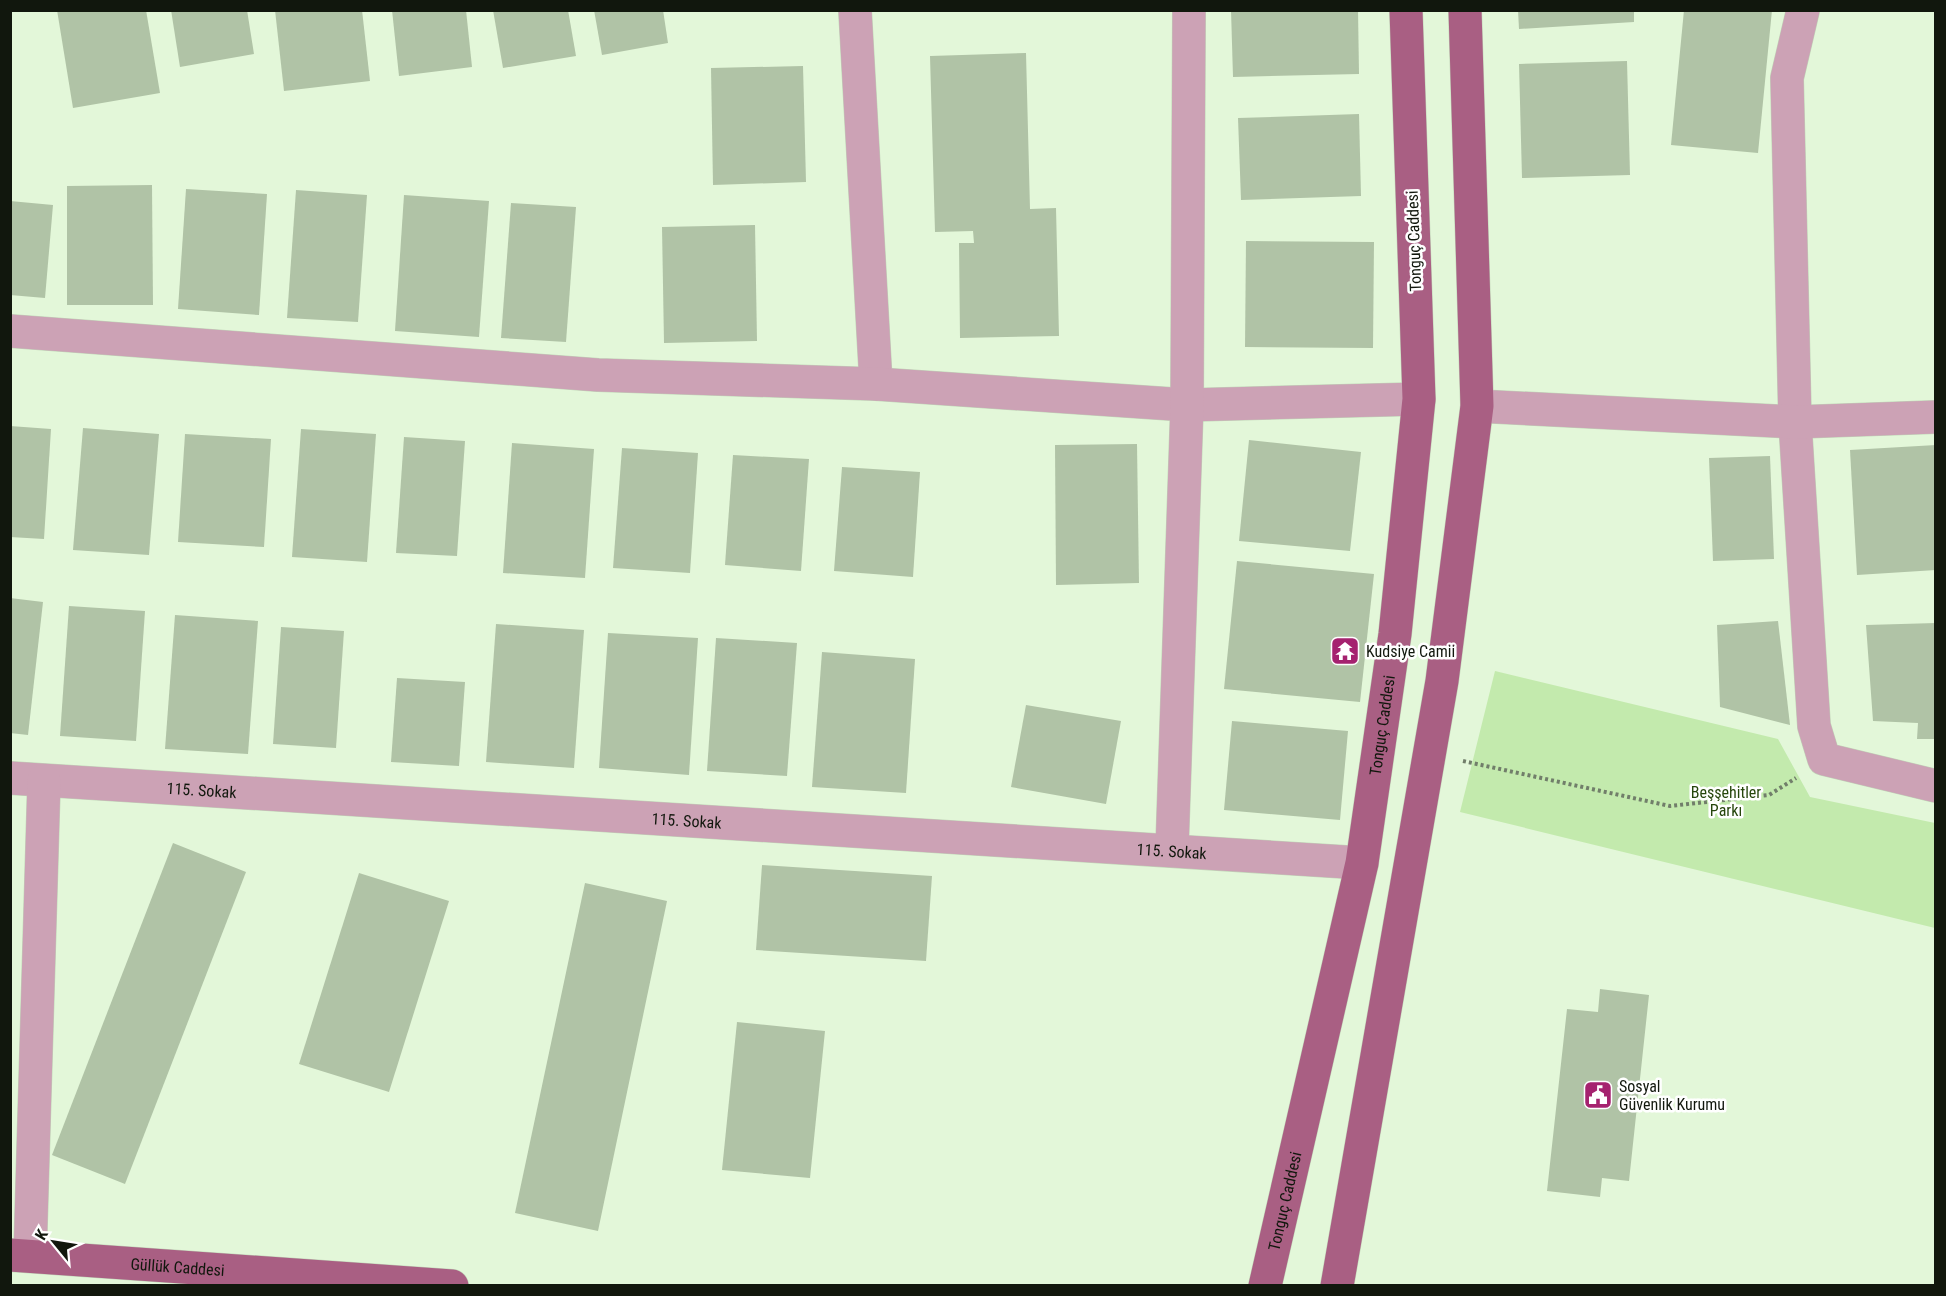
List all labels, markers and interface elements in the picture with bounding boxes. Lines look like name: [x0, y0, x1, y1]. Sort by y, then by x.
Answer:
street label: Tonguç Caddesi: [1403, 190, 1425, 292]
temple icon: Kudsiye Camii: [1329, 635, 1361, 667]
place label: Kudsiye Camii: [1366, 642, 1455, 661]
street label: Tonguç Caddesi: [1365, 674, 1398, 777]
street label: 115. Sokak: [166, 778, 238, 802]
park label: Beşşehitler Parkı: [1691, 783, 1761, 820]
street label: 115. Sokak: [651, 809, 723, 832]
street label: 115. Sokak: [1136, 839, 1208, 863]
place label: Sosyal Güvenlik Kurumu: [1619, 1077, 1725, 1114]
public building icon: Sosyal Güvenlik Kurumu: [1582, 1079, 1614, 1111]
street label: Tonguç Caddesi: [1264, 1150, 1305, 1253]
north arrow: [24, 1212, 84, 1272]
text: K: [31, 1226, 52, 1243]
street label: Güllük Caddesi: [130, 1254, 225, 1280]

